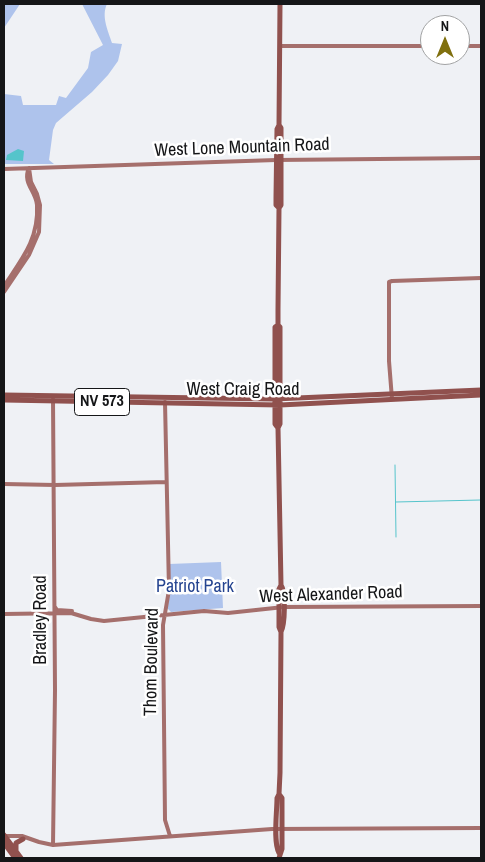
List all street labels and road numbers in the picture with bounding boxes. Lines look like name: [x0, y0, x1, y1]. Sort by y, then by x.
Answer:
street label: West Lone Mountain Road: [154, 134, 330, 162]
street label: West Craig Road: [187, 379, 299, 401]
road number: NV 573: [74, 388, 130, 416]
street label: Bradley Road: [30, 575, 52, 665]
street label: West Alexander Road: [259, 582, 403, 608]
street label: Thom Boulevard: [140, 608, 164, 716]

